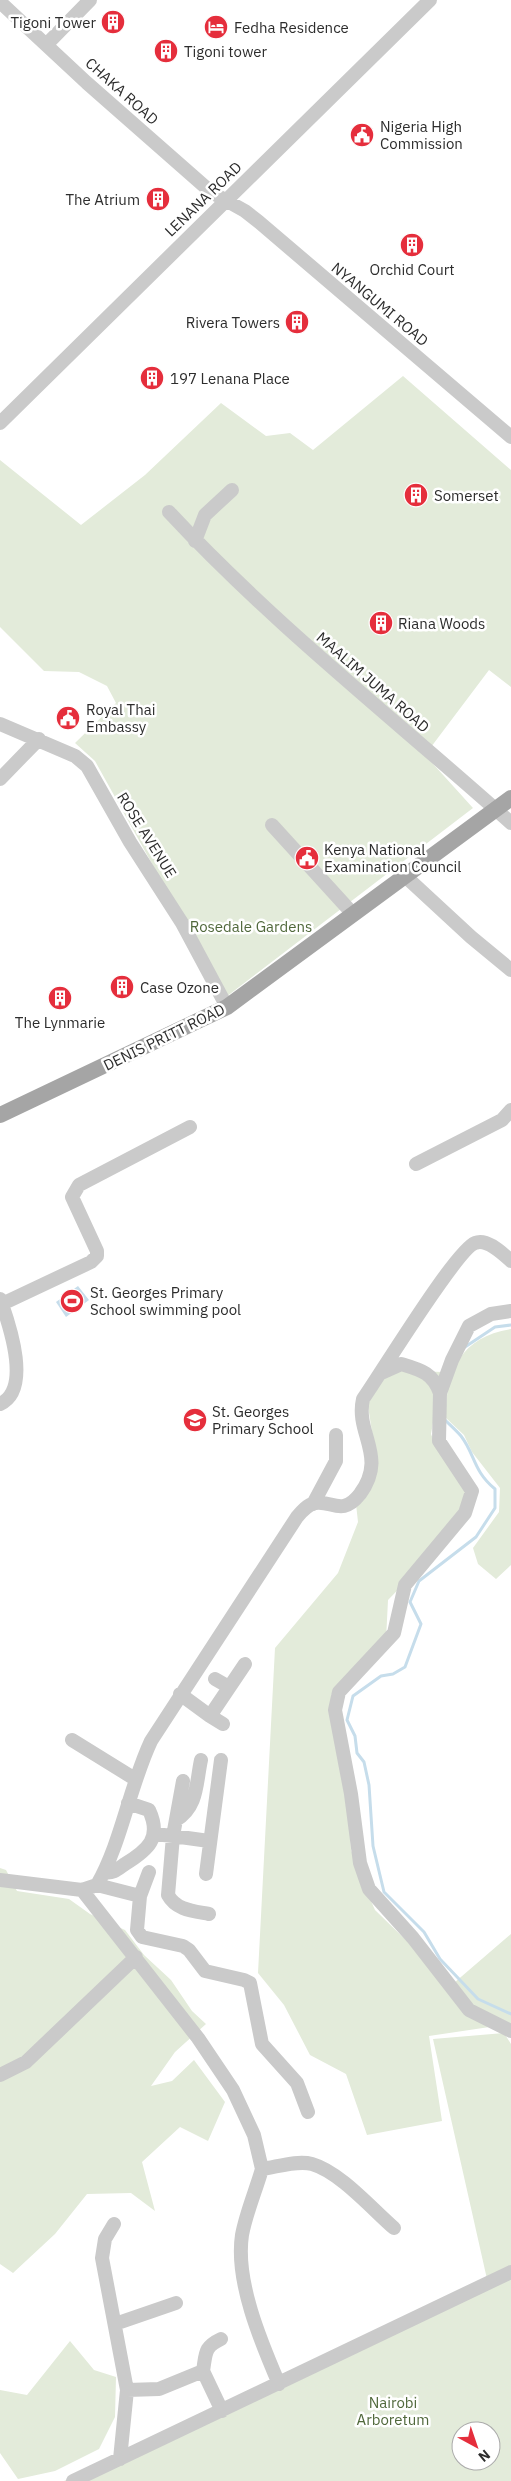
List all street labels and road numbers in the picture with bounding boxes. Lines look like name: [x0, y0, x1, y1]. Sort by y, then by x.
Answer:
street label: CHAKA ROAD: [82, 53, 162, 129]
street label: LENANA ROAD: [161, 158, 245, 240]
street label: NYANGUMI ROAD: [328, 258, 432, 350]
street label: MAALIM JUMA ROAD: [313, 628, 433, 736]
street label: ROSE AVENUE: [113, 789, 181, 881]
street label: DENIS PRITT ROAD: [100, 999, 228, 1075]

